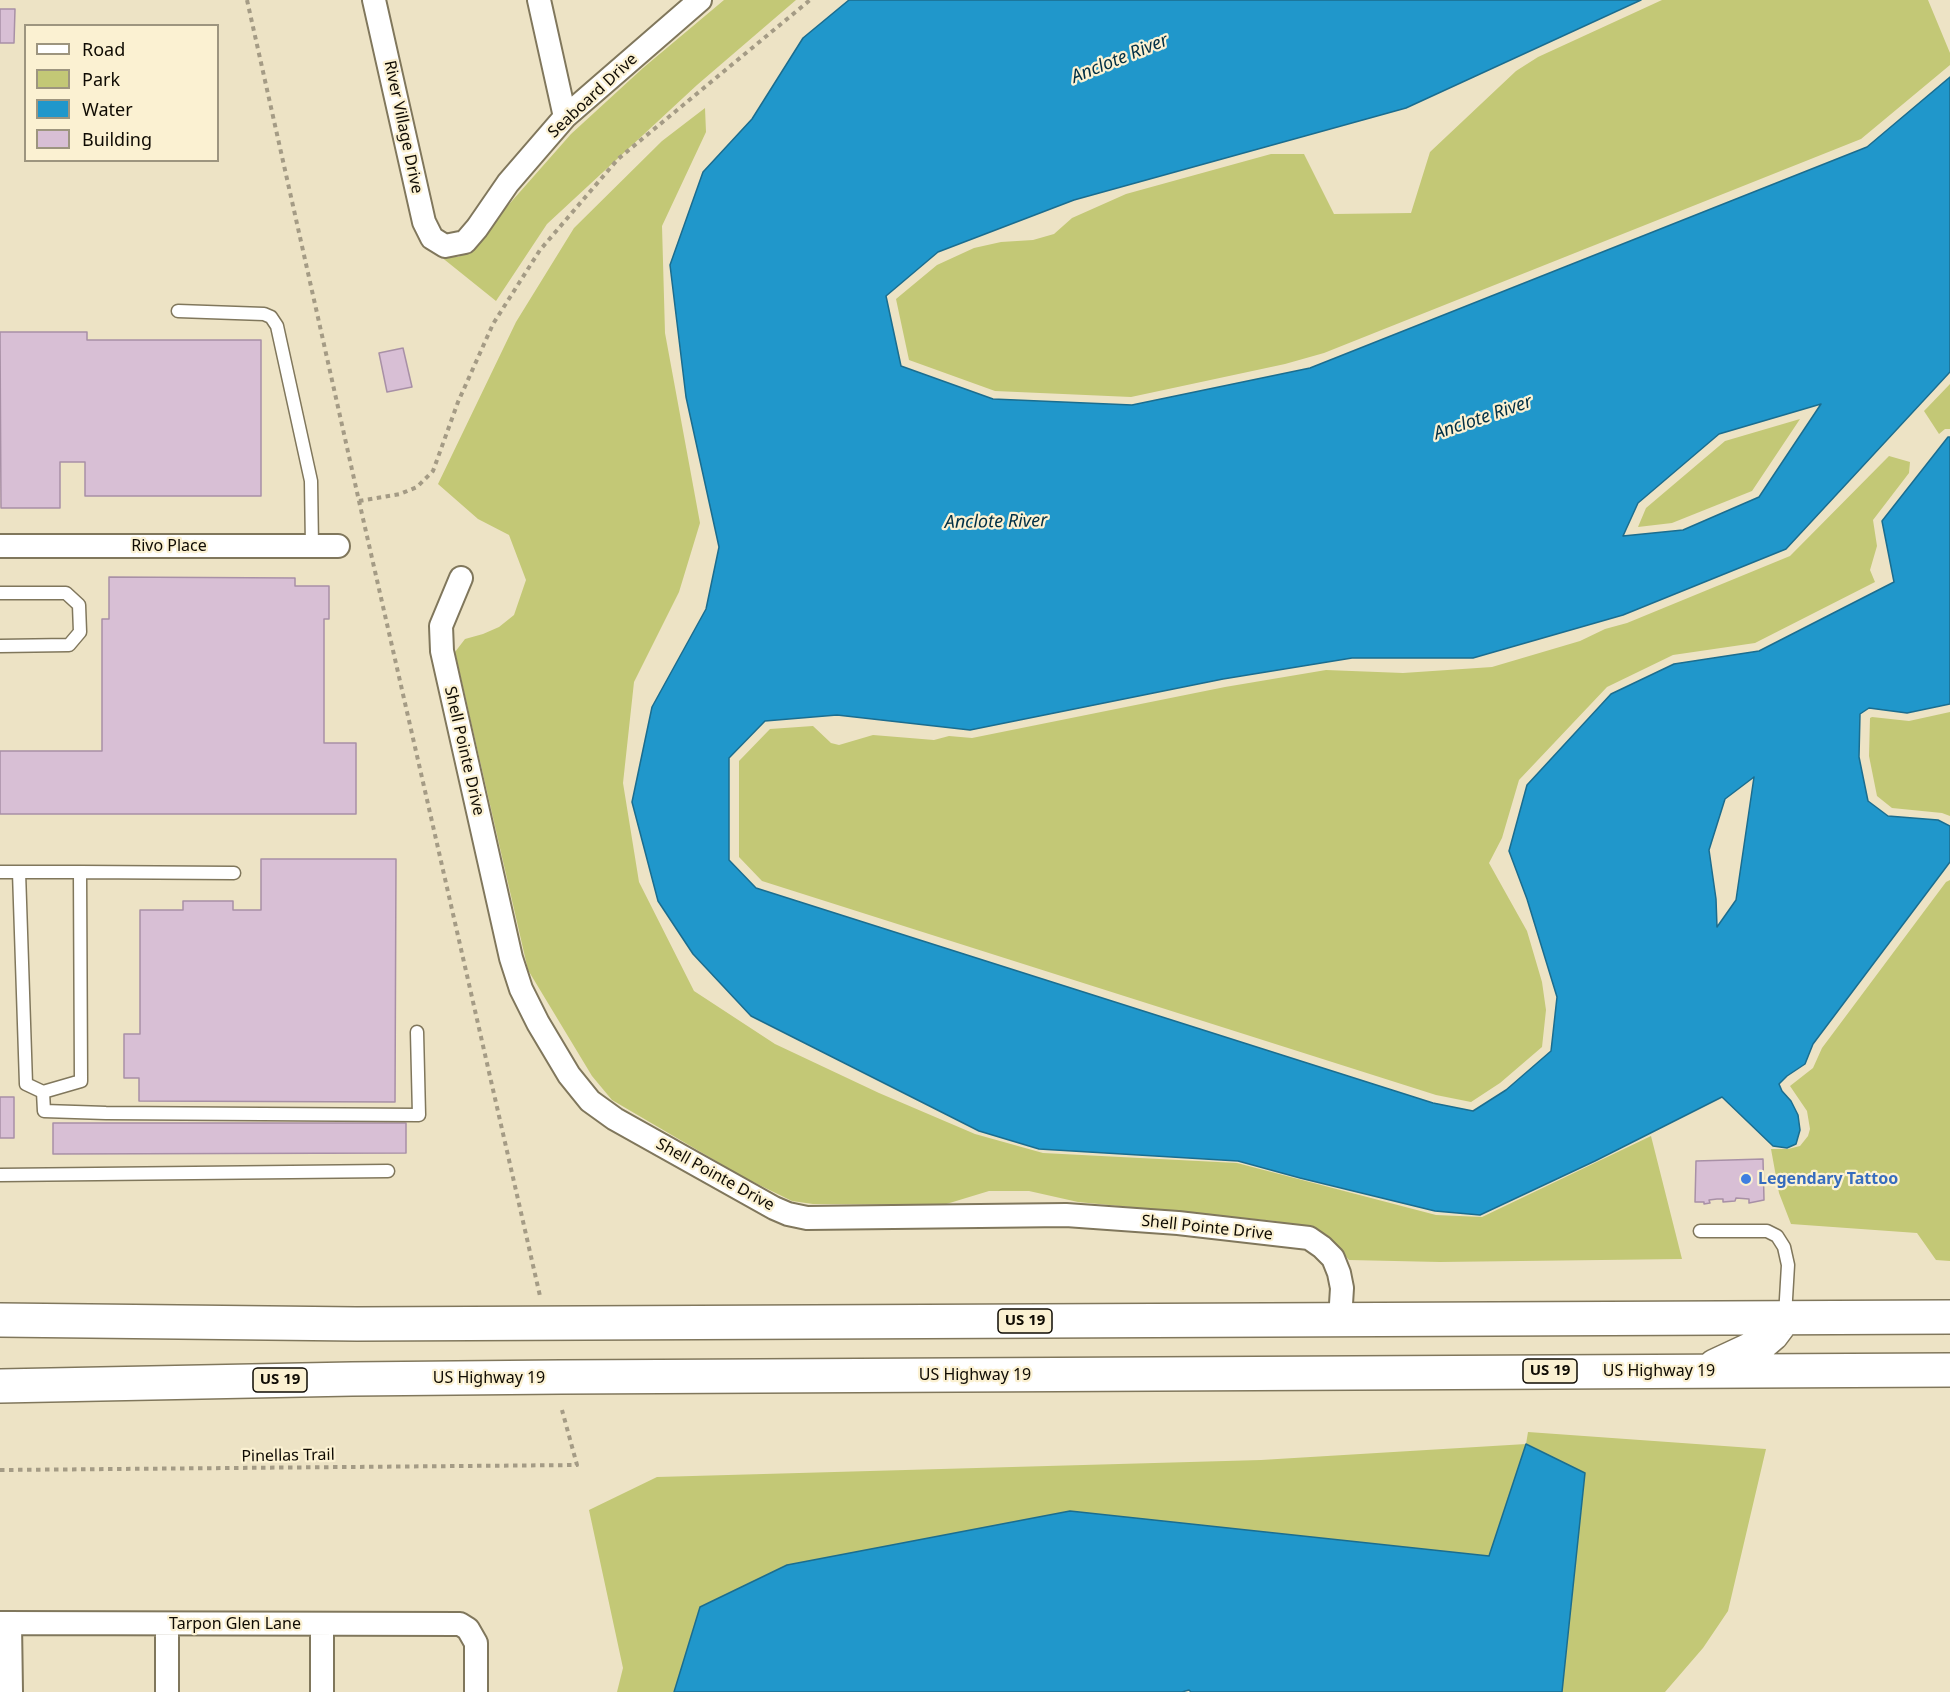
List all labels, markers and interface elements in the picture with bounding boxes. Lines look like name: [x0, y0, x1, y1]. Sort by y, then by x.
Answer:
legend: [24, 24, 219, 162]
water label: Anclote River: [1068, 30, 1172, 88]
text: Road: [82, 37, 125, 61]
street label: Seaboard Drive: [544, 50, 642, 142]
street label: River Village Drive: [380, 59, 426, 195]
text: Park: [82, 67, 120, 91]
text: Water: [82, 97, 133, 121]
text: Building: [82, 127, 152, 151]
water label: Anclote River: [1431, 391, 1535, 445]
water label: Anclote River: [945, 510, 1047, 534]
street label: Rivo Place: [131, 536, 207, 556]
street label: Shell Pointe Drive: [440, 685, 488, 817]
street label: Shell Pointe Drive: [653, 1135, 777, 1215]
place label: Legendary Tattoo: [1758, 1169, 1898, 1189]
marker: Legendary Tattoo: [1739, 1172, 1753, 1186]
street label: Shell Pointe Drive: [1140, 1212, 1274, 1244]
road number: US 19: [998, 1309, 1052, 1333]
road number: US 19: [1523, 1359, 1577, 1383]
street label: US Highway 19: [1603, 1361, 1715, 1381]
street label: US Highway 19: [919, 1365, 1031, 1385]
road number: US 19: [253, 1368, 307, 1392]
street label: US Highway 19: [433, 1368, 545, 1388]
street label: Pinellas Trail: [241, 1446, 335, 1466]
street label: Tarpon Glen Lane: [169, 1614, 301, 1634]

